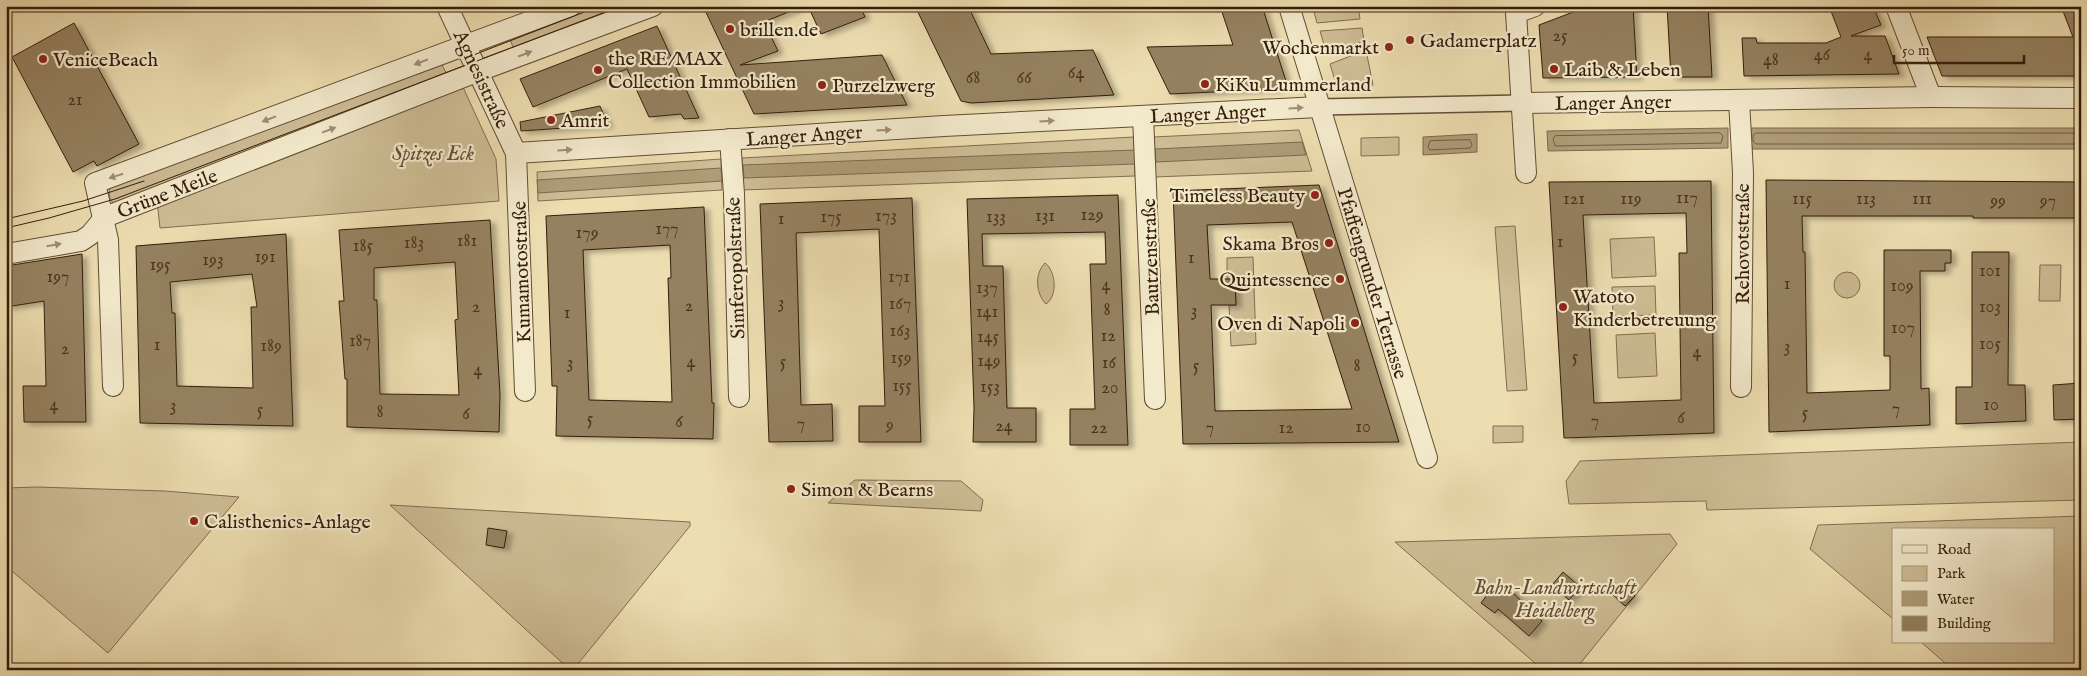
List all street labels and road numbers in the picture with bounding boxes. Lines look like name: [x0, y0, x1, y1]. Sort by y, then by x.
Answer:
street label: Agnesistraße: [446, 25, 514, 133]
street label: Langer Anger: [1554, 90, 1672, 117]
street label: Langer Anger: [1149, 99, 1268, 130]
street label: Langer Anger: [745, 120, 864, 153]
street label: Grüne Meile: [114, 164, 221, 225]
street label: Rehovotstraße: [1731, 183, 1756, 305]
street label: Pfaffengrunder Terrasse: [1331, 185, 1413, 382]
street label: Simferopolstraße: [722, 197, 751, 339]
street label: Bautzenstraße: [1137, 198, 1166, 316]
street label: Kumamotostraße: [508, 201, 537, 343]

